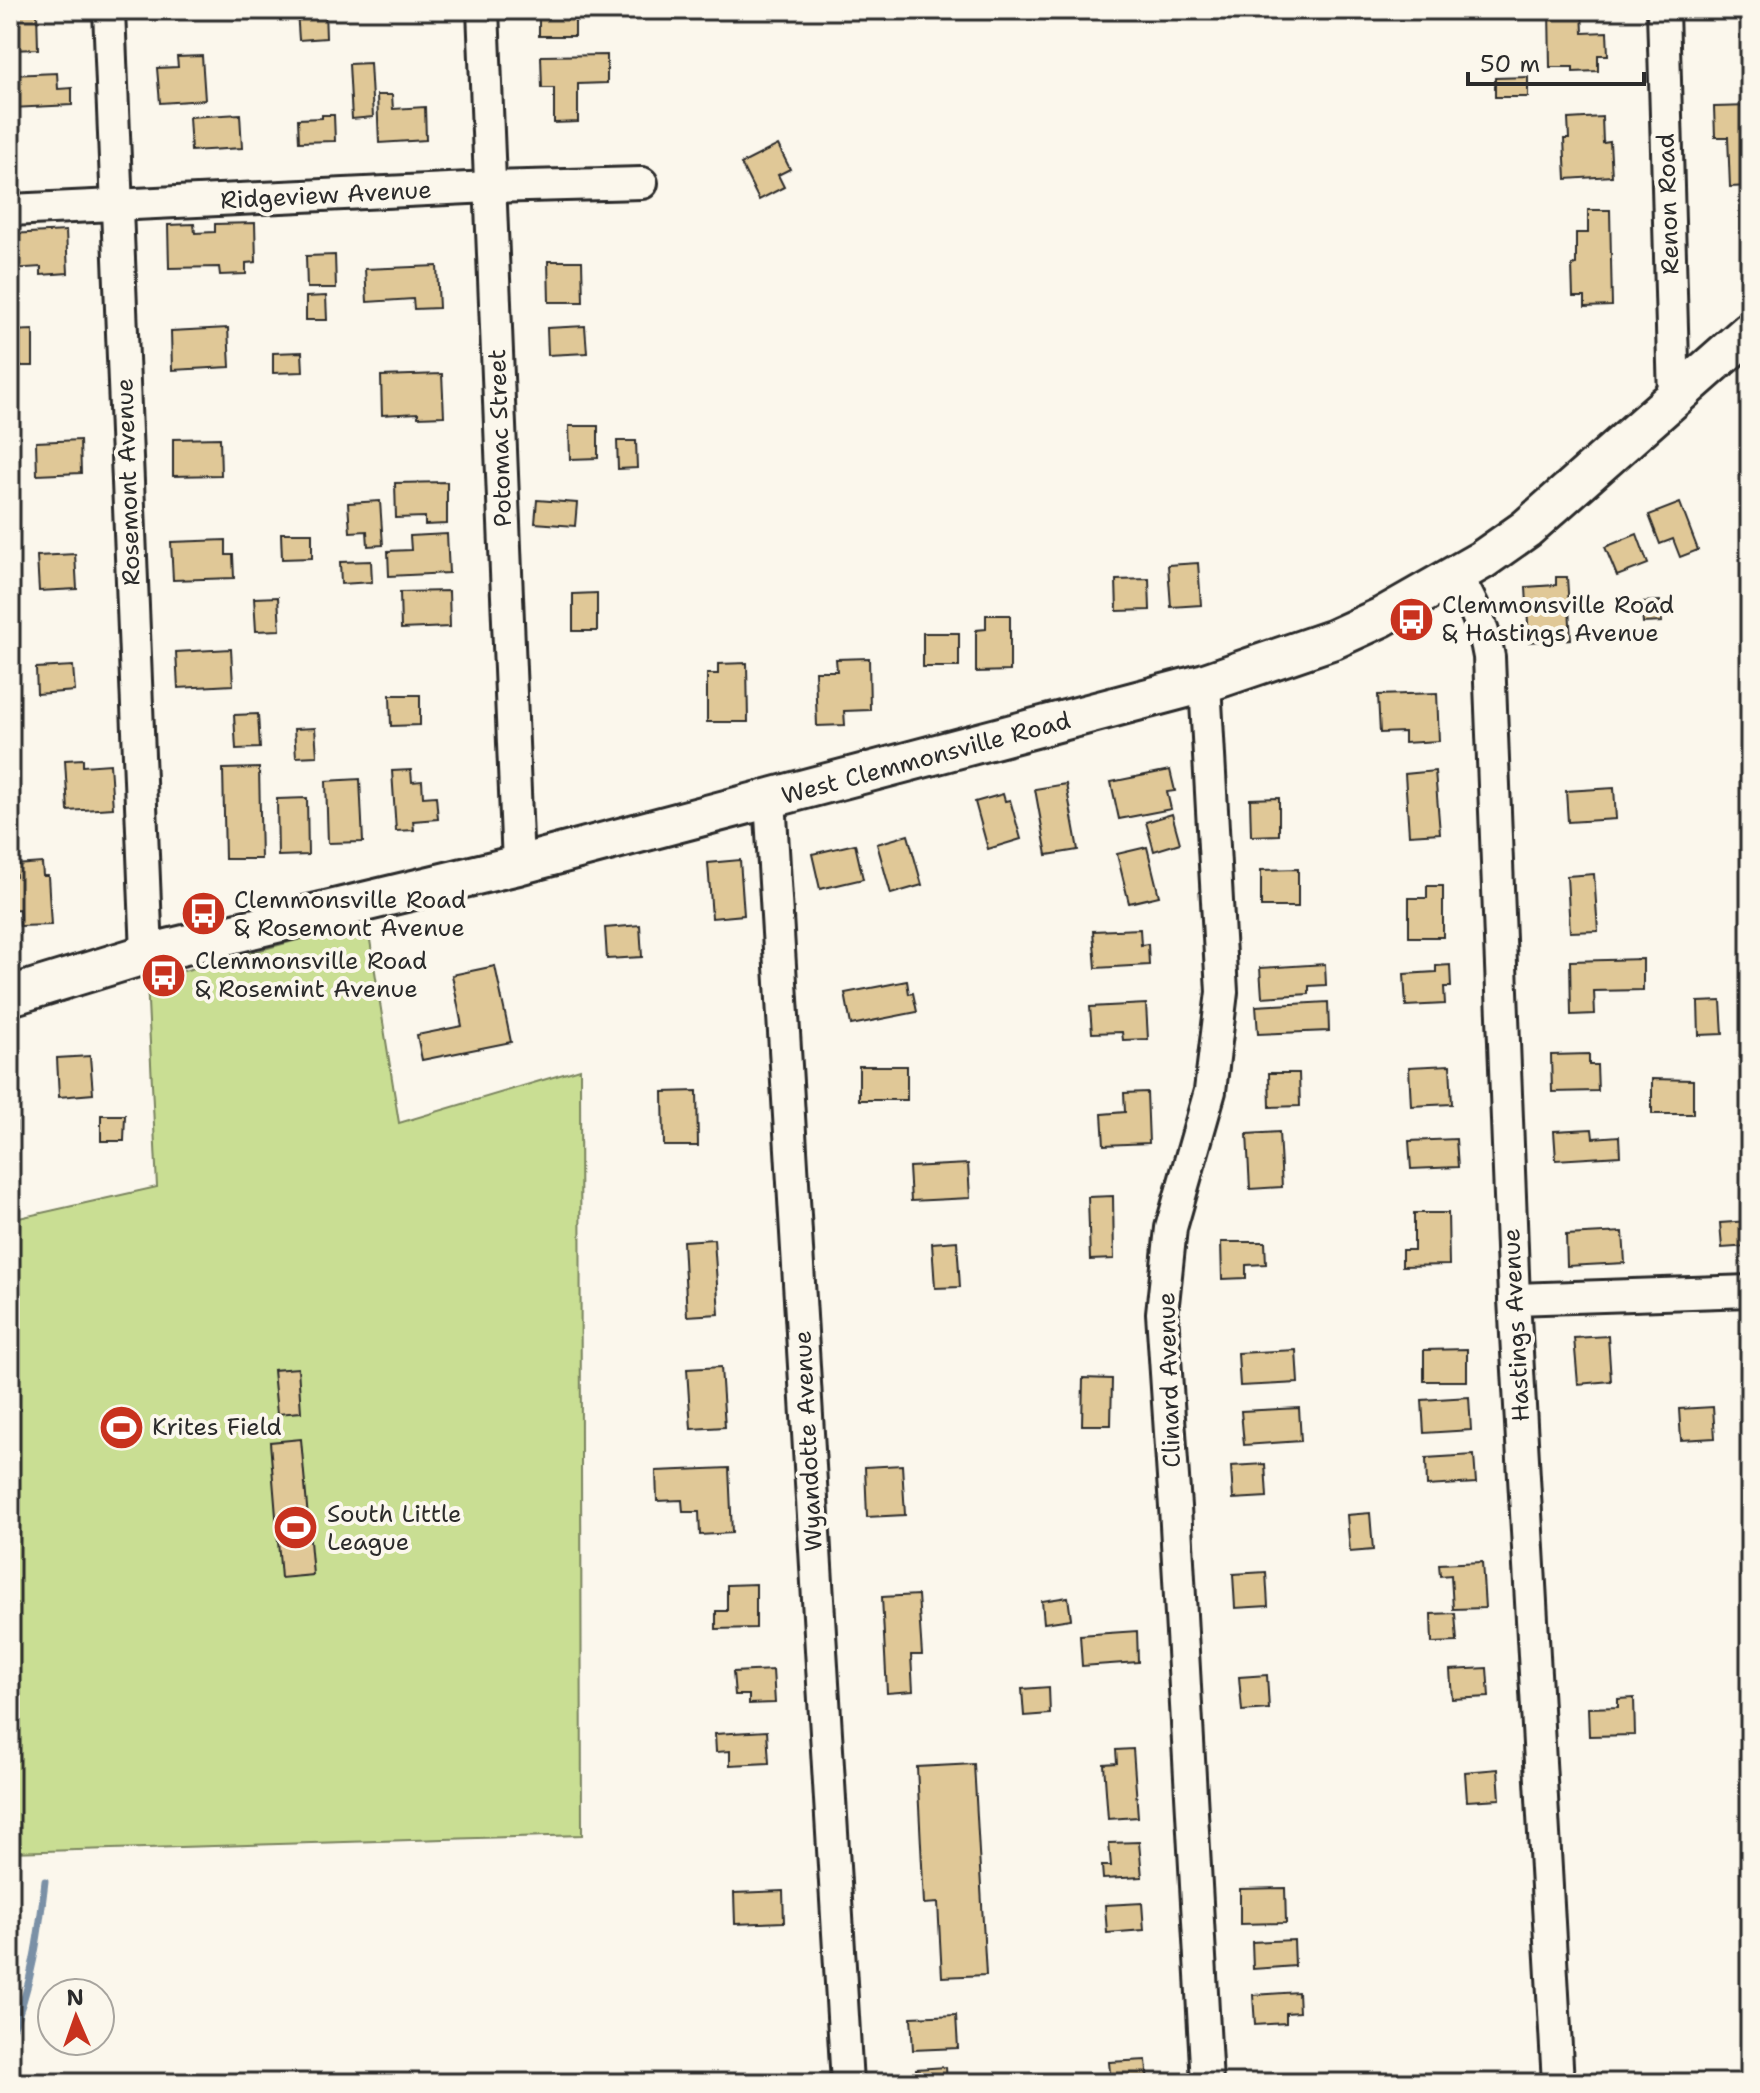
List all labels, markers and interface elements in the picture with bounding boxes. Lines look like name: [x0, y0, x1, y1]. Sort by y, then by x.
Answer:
scale bar: [1468, 36, 1644, 86]
text: 50 m: [1480, 48, 1540, 80]
street label: Renon Road: [1650, 133, 1686, 275]
street label: Ridgeview Avenue: [219, 173, 433, 217]
street label: Potomac Street: [481, 349, 519, 527]
street label: Rosemont Avenue: [108, 378, 148, 586]
place label: Clemmonsville Road & Hastings Avenue: [1442, 589, 1674, 649]
bus stop icon: Clemmonsville Road & Hastings Avenue: [1387, 595, 1435, 643]
street label: West Clemmonsville Road: [778, 704, 1074, 812]
place label: Clemmonsville Road & Rosemont Avenue: [234, 884, 466, 944]
bus stop icon: Clemmonsville Road & Rosemont Avenue: [179, 890, 227, 938]
place label: Clemmonsville Road & Rosemint Avenue: [195, 945, 427, 1005]
bus stop icon: Clemmonsville Road & Rosemint Avenue: [140, 951, 188, 999]
street label: Hastings Avenue: [1495, 1227, 1537, 1423]
street label: Clinard Avenue: [1150, 1292, 1188, 1468]
street label: Wyandotte Avenue: [786, 1330, 830, 1552]
sports icon: Krites Field: [97, 1403, 145, 1451]
place label: Krites Field: [152, 1411, 282, 1443]
place label: South Little League: [327, 1498, 462, 1558]
sports icon: South Little League: [272, 1504, 320, 1552]
north arrow: [36, 1977, 116, 2057]
text: N: [66, 1983, 85, 2012]

